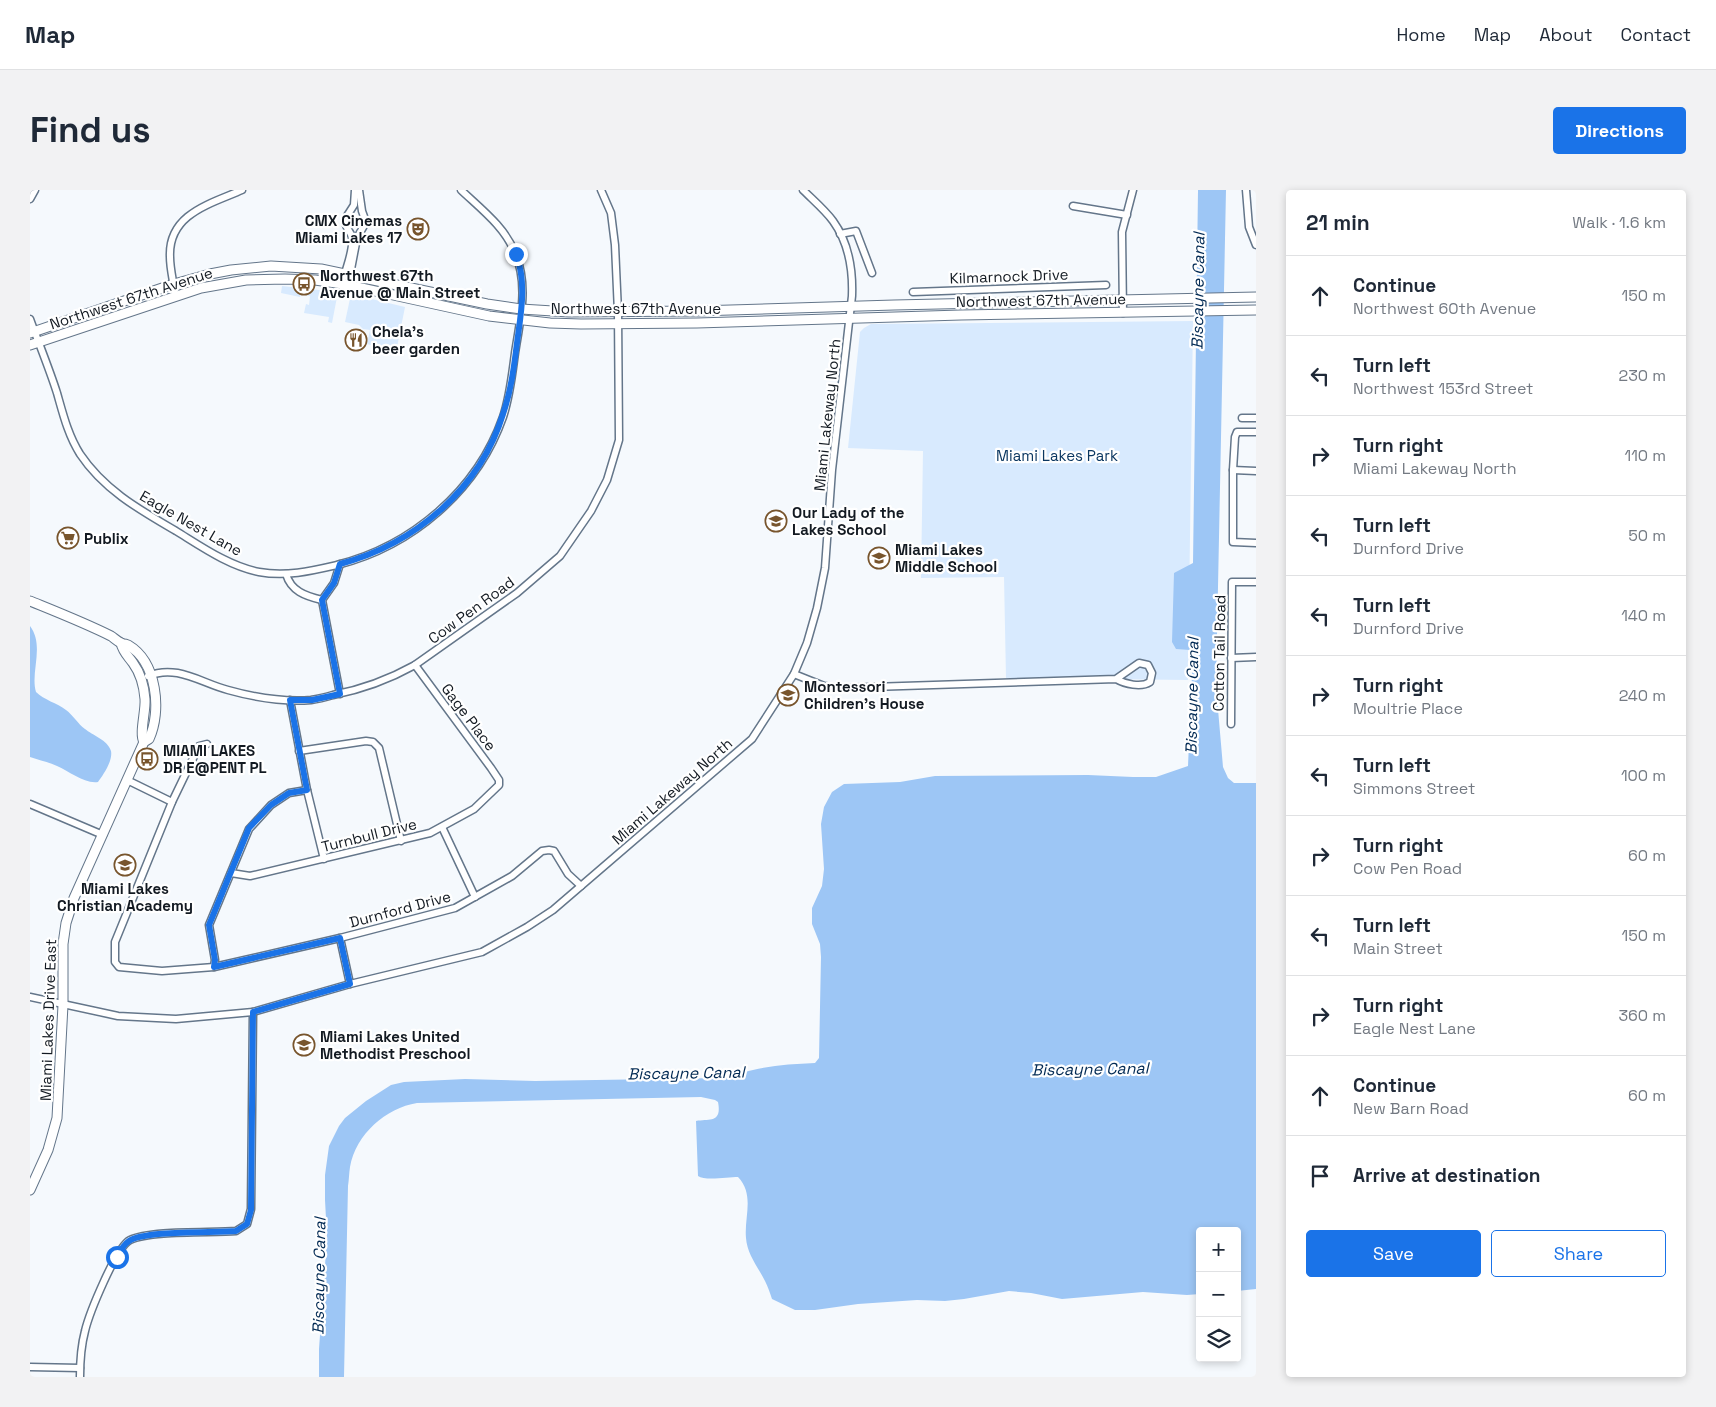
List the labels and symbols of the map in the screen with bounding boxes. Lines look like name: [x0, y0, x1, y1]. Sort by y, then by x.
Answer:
place label: CMX Cinemas Miami Lakes 17: [295, 211, 402, 247]
theatre icon: CMX Cinemas Miami Lakes 17: [406, 217, 430, 241]
water label: Biscayne Canal: [1186, 230, 1210, 350]
route end: [505, 243, 528, 266]
street label: Northwest 67th Avenue: [47, 263, 215, 333]
street label: Kilmarnock Drive: [949, 264, 1069, 288]
place label: Northwest 67th Avenue @ Main Street: [320, 266, 480, 302]
bus stop icon: Northwest 67th Avenue @ Main Street: [292, 272, 316, 296]
street label: Northwest 67th Avenue: [956, 289, 1126, 311]
street label: Northwest 67th Avenue: [551, 299, 721, 318]
place label: Chela's beer garden: [372, 322, 460, 358]
restaurant icon: Chela's beer garden: [344, 328, 368, 352]
street label: Miami Lakeway North: [810, 338, 844, 492]
park label: Miami Lakes Park: [996, 446, 1118, 465]
street label: Eagle Nest Lane: [136, 486, 246, 560]
place label: Our Lady of the Lakes School: [792, 503, 905, 539]
school or university icon: Our Lady of the Lakes School: [764, 509, 788, 533]
supermarket icon: Publix: [56, 526, 80, 550]
place label: Publix: [84, 529, 129, 548]
place label: Miami Lakes Middle School: [895, 540, 997, 576]
school or university icon: Miami Lakes Middle School: [867, 546, 891, 570]
street label: Cow Pen Road: [424, 572, 518, 648]
street label: Cotton Tail Road: [1208, 594, 1230, 712]
water label: Biscayne Canal: [1180, 635, 1204, 755]
place label: Montessori Children's House: [804, 677, 925, 713]
street label: Gage Place: [437, 679, 501, 755]
school or university icon: Montessori Children's House: [776, 683, 800, 707]
street label: Miami Lakeway North: [608, 734, 736, 848]
place label: MIAMI LAKES DR E@PENT PL: [163, 741, 267, 777]
bus stop icon: MIAMI LAKES DR E@PENT PL: [135, 747, 159, 771]
street label: Turnbull Drive: [319, 814, 419, 856]
school or university icon: Miami Lakes Christian Academy: [113, 853, 137, 877]
place label: Miami Lakes Christian Academy: [57, 879, 193, 915]
street label: Durnford Drive: [347, 886, 453, 932]
street label: Miami Lakes Drive East: [36, 938, 60, 1101]
place label: Miami Lakes United Methodist Preschool: [320, 1027, 470, 1063]
school or university icon: Miami Lakes United Methodist Preschool: [292, 1033, 316, 1057]
water label: Biscayne Canal: [1031, 1057, 1151, 1081]
water label: Biscayne Canal: [627, 1061, 747, 1085]
water label: Biscayne Canal: [307, 1215, 331, 1335]
route start: [106, 1246, 129, 1269]

